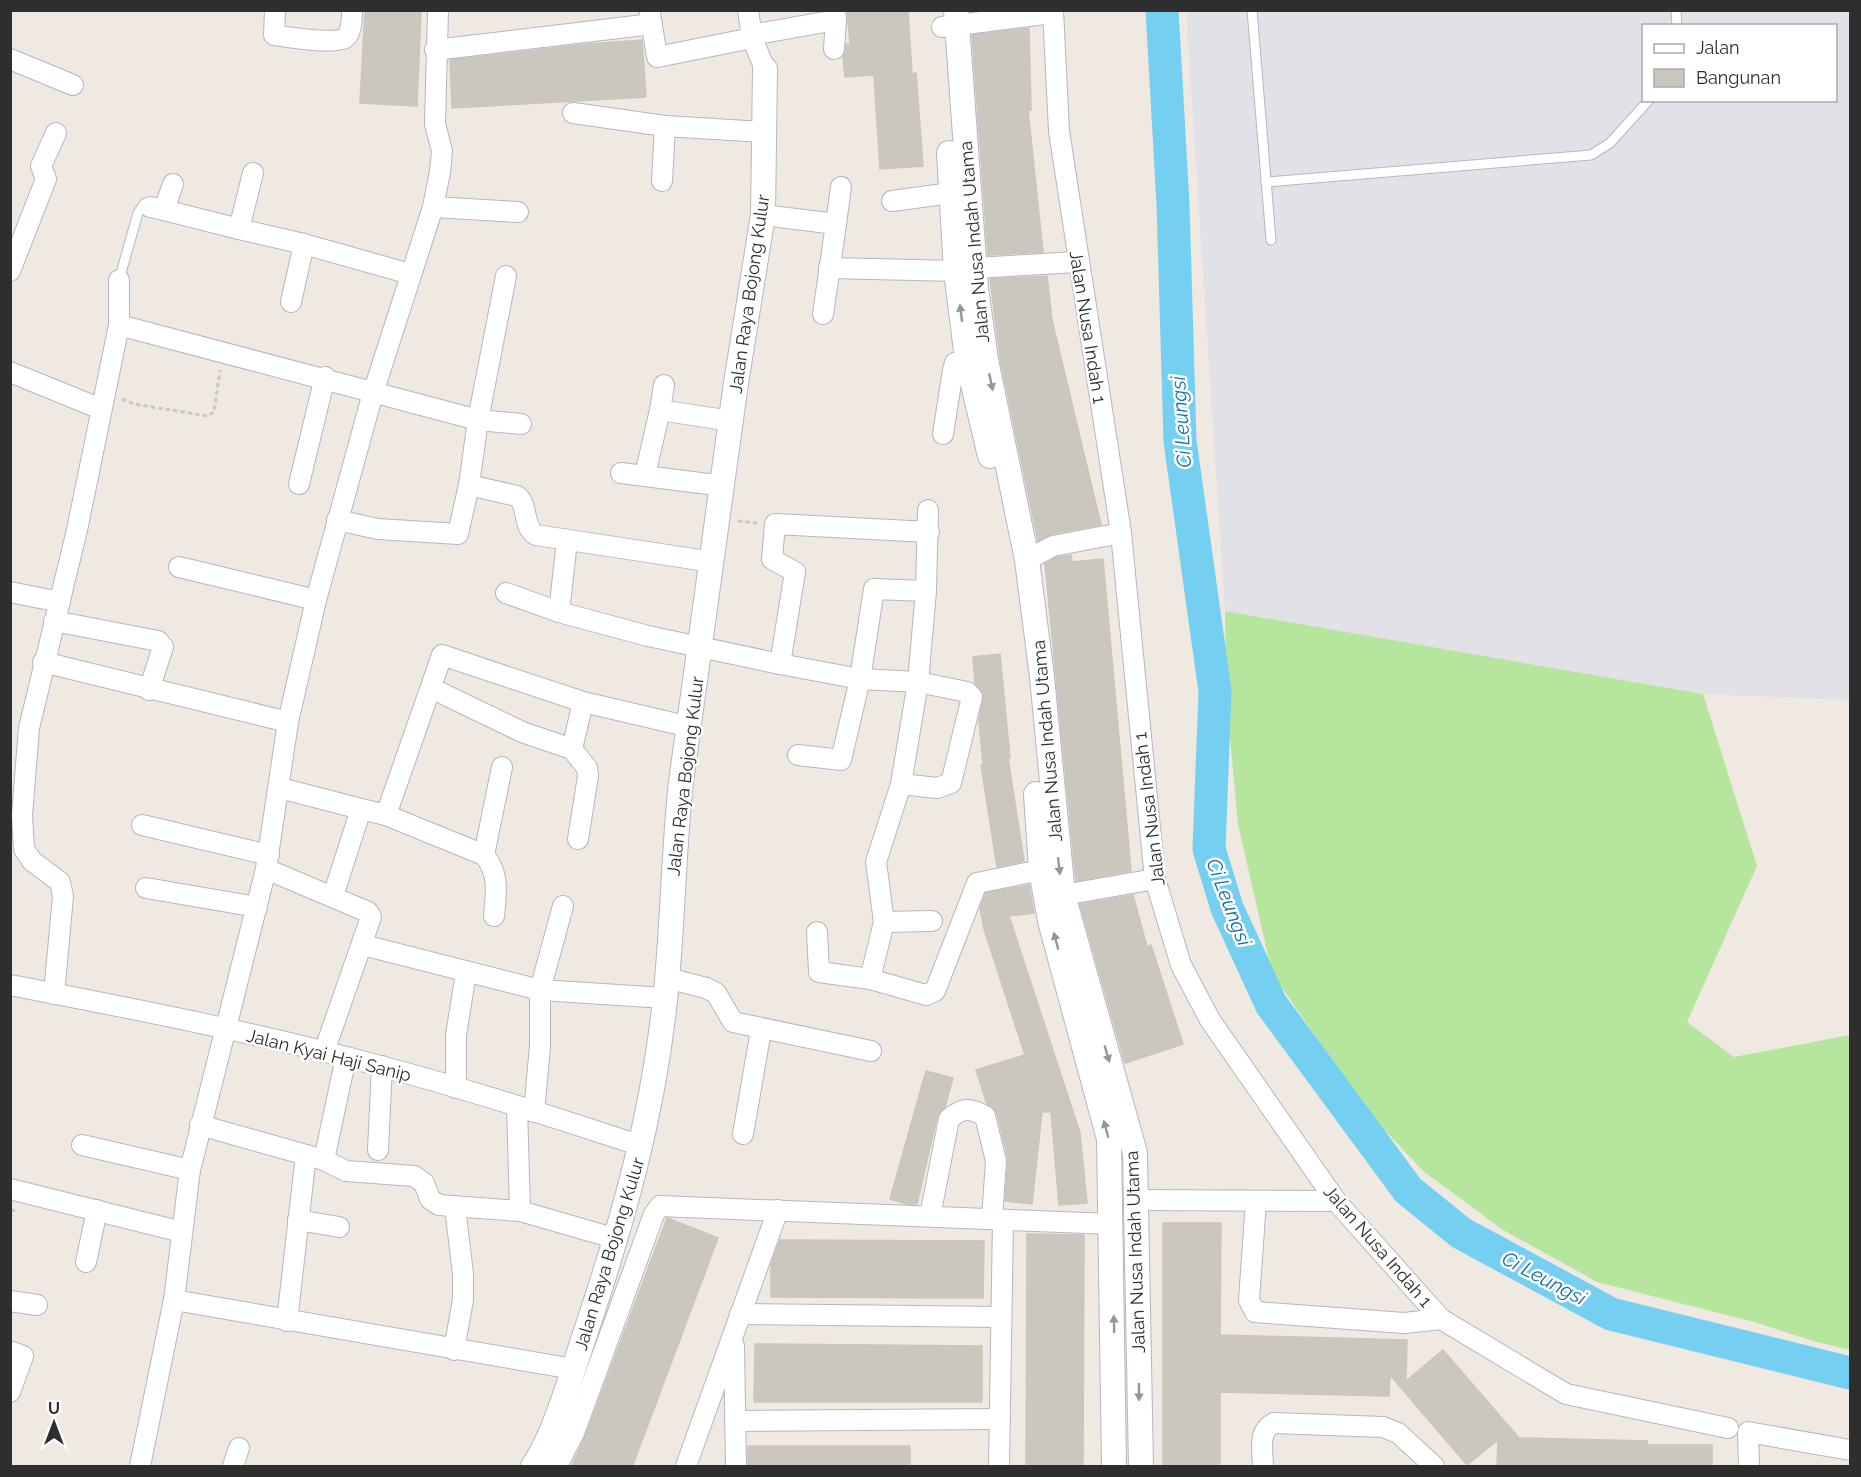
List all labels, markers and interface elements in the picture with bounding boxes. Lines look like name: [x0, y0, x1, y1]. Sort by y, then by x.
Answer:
legend: [1642, 24, 1837, 102]
text: Jalan: [1696, 37, 1740, 58]
text: Bangunan: [1696, 67, 1781, 88]
street label: Jalan Nusa Indah Utama: [955, 140, 993, 344]
street label: Jalan Raya Bojong Kulur: [725, 193, 773, 395]
street label: Jalan Nusa Indah 1: [1066, 249, 1111, 405]
one-way arrow: [957, 304, 966, 323]
one-way arrow: [987, 373, 996, 392]
water label: Ci Leungsi: [1166, 375, 1196, 469]
street label: Jalan Nusa Indah Utama: [1028, 639, 1066, 843]
street label: Jalan Raya Bojong Kulur: [662, 674, 708, 877]
street label: Jalan Nusa Indah 1: [1129, 731, 1169, 887]
water label: Ci Leungsi: [1201, 855, 1257, 950]
one-way arrow: [1054, 856, 1064, 875]
one-way arrow: [1050, 932, 1060, 950]
street label: Jalan Kyai Haji Sanip: [245, 1024, 413, 1086]
one-way arrow: [1103, 1045, 1113, 1063]
one-way arrow: [1101, 1120, 1110, 1138]
street label: Jalan Nusa Indah Utama: [1121, 1150, 1149, 1354]
street label: Jalan Raya Bojong Kulur: [570, 1154, 649, 1353]
street label: Jalan Nusa Indah 1: [1319, 1181, 1437, 1311]
water label: Ci Leungsi: [1498, 1246, 1591, 1310]
one-way arrow: [1109, 1315, 1118, 1334]
one-way arrow: [1134, 1383, 1144, 1402]
north arrow: [24, 1393, 84, 1453]
text: U: [48, 1399, 60, 1418]

